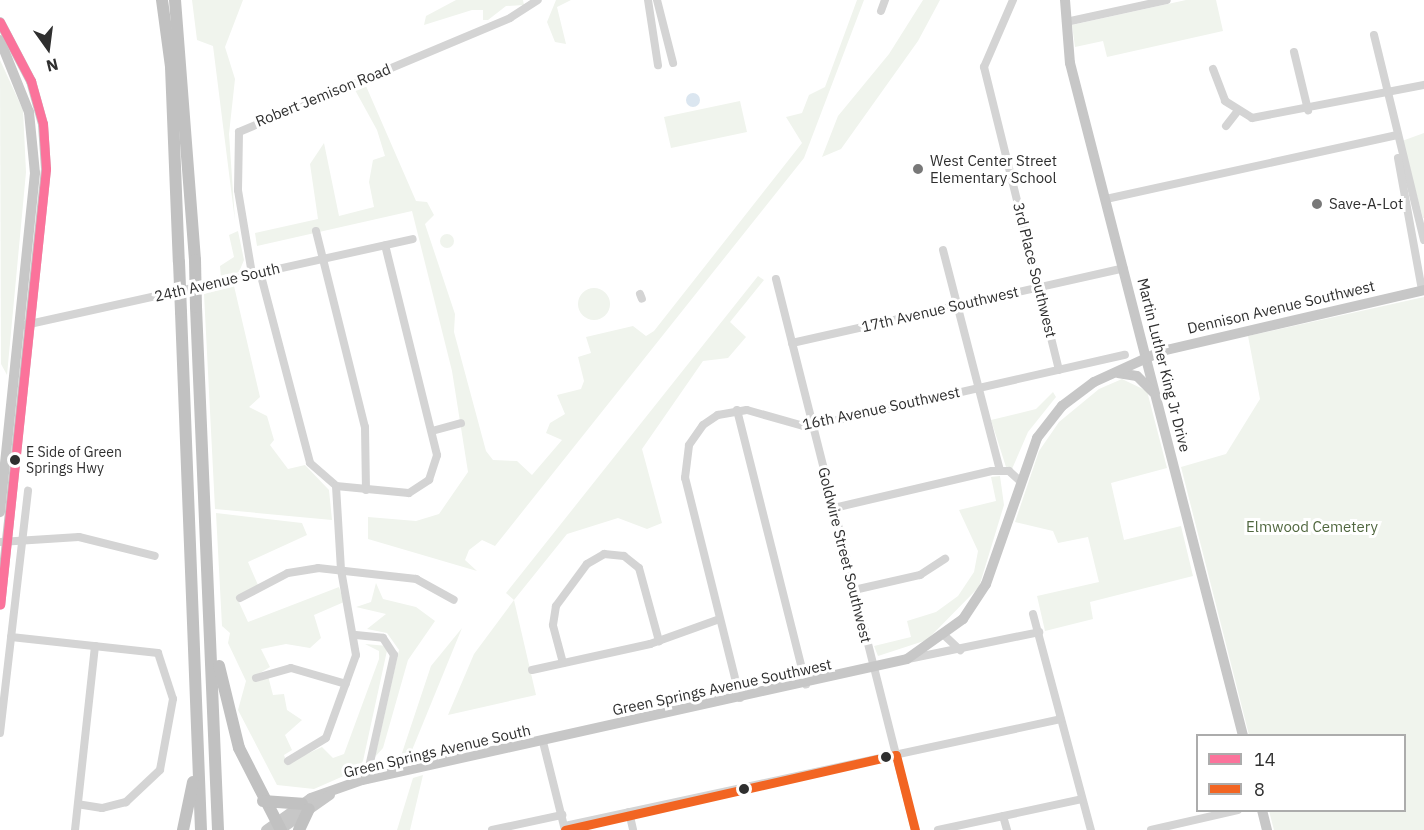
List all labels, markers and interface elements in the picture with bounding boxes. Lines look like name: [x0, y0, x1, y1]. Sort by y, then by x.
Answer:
north arrow: [18, 18, 78, 78]
text: N: [44, 54, 60, 77]
street label: Robert Jemison Road: [253, 60, 393, 130]
place label: West Center Street Elementary School: [930, 151, 1057, 186]
marker: West Center Street Elementary School: [911, 162, 925, 176]
place label: Save-A-Lot: [1329, 195, 1403, 213]
marker: Save-A-Lot: [1310, 197, 1324, 211]
street label: 3rd Place Southwest: [1010, 201, 1060, 339]
street label: 24th Avenue South: [152, 259, 282, 305]
street label: Martin Luther King Jr Drive: [1134, 276, 1194, 454]
street label: Dennison Avenue Southwest: [1185, 277, 1377, 337]
street label: 17th Avenue Southwest: [860, 282, 1020, 336]
street label: 16th Avenue Southwest: [801, 383, 961, 433]
place label: E Side of Green Springs Hwy: [26, 444, 122, 476]
marker: E Side of Green Springs Hwy: [9, 454, 21, 466]
street label: Goldwire Street Southwest: [814, 465, 876, 645]
park label: Elmwood Cemetery: [1246, 518, 1378, 536]
street label: Green Springs Avenue Southwest: [611, 655, 833, 719]
street label: Green Springs Avenue South: [342, 721, 532, 781]
legend: [1196, 734, 1406, 812]
text: 14: [1254, 748, 1276, 771]
unlabelled marker: [880, 751, 892, 763]
text: 8: [1254, 778, 1265, 801]
unlabelled marker: [738, 783, 750, 795]

